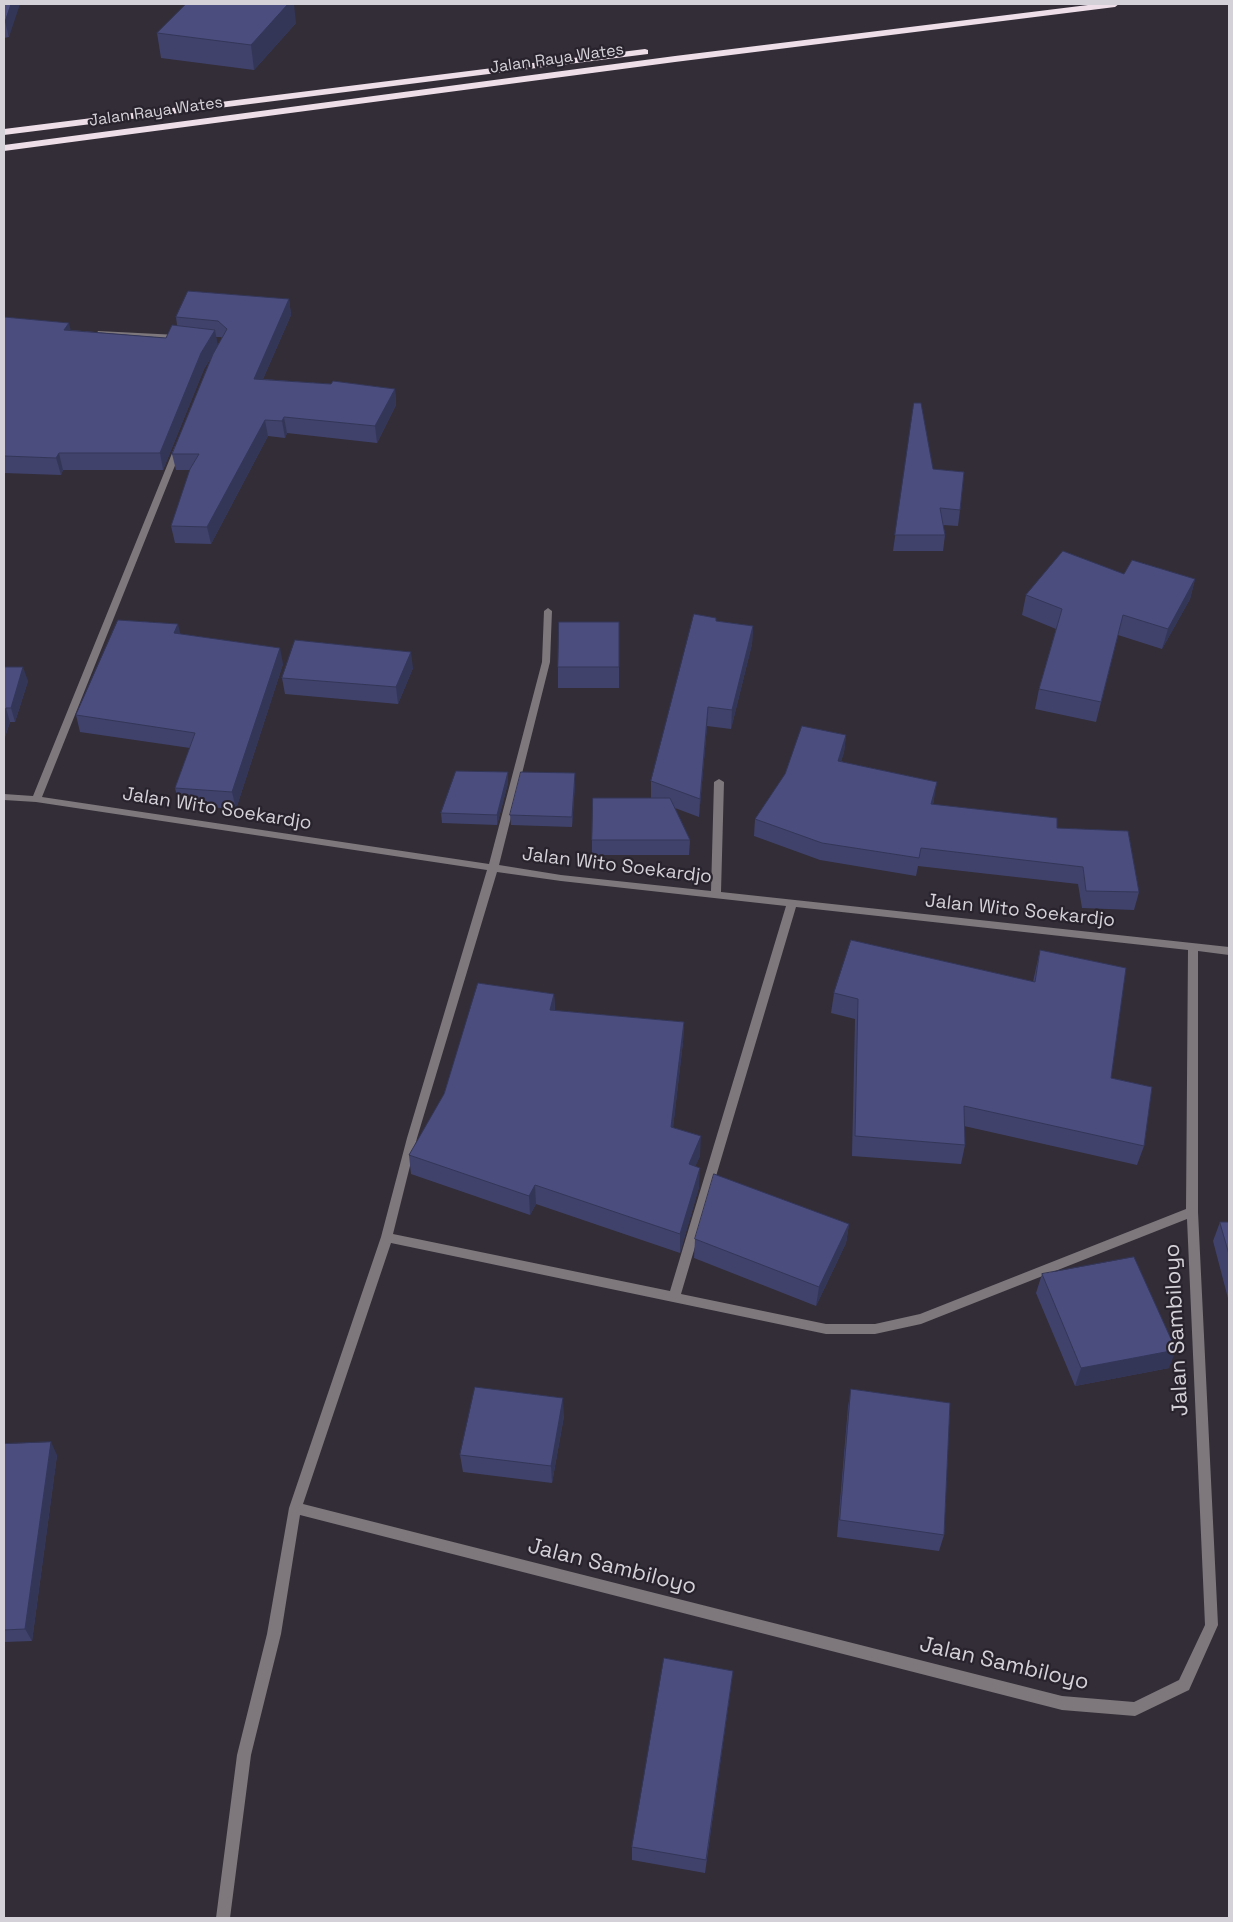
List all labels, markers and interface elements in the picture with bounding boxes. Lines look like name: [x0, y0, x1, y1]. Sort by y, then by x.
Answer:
street label: Jalan Raya Wates: [489, 40, 625, 78]
street label: Jalan Raya Wates: [88, 93, 224, 131]
street label: Jalan Wito Soekardjo: [121, 783, 313, 835]
street label: Jalan Wito Soekardjo: [521, 843, 713, 889]
street label: Jalan Wito Soekardjo: [924, 890, 1116, 932]
street label: Jalan Sambiloyo: [1159, 1243, 1195, 1417]
street label: Jalan Sambiloyo: [525, 1533, 699, 1601]
street label: Jalan Sambiloyo: [917, 1632, 1091, 1696]

